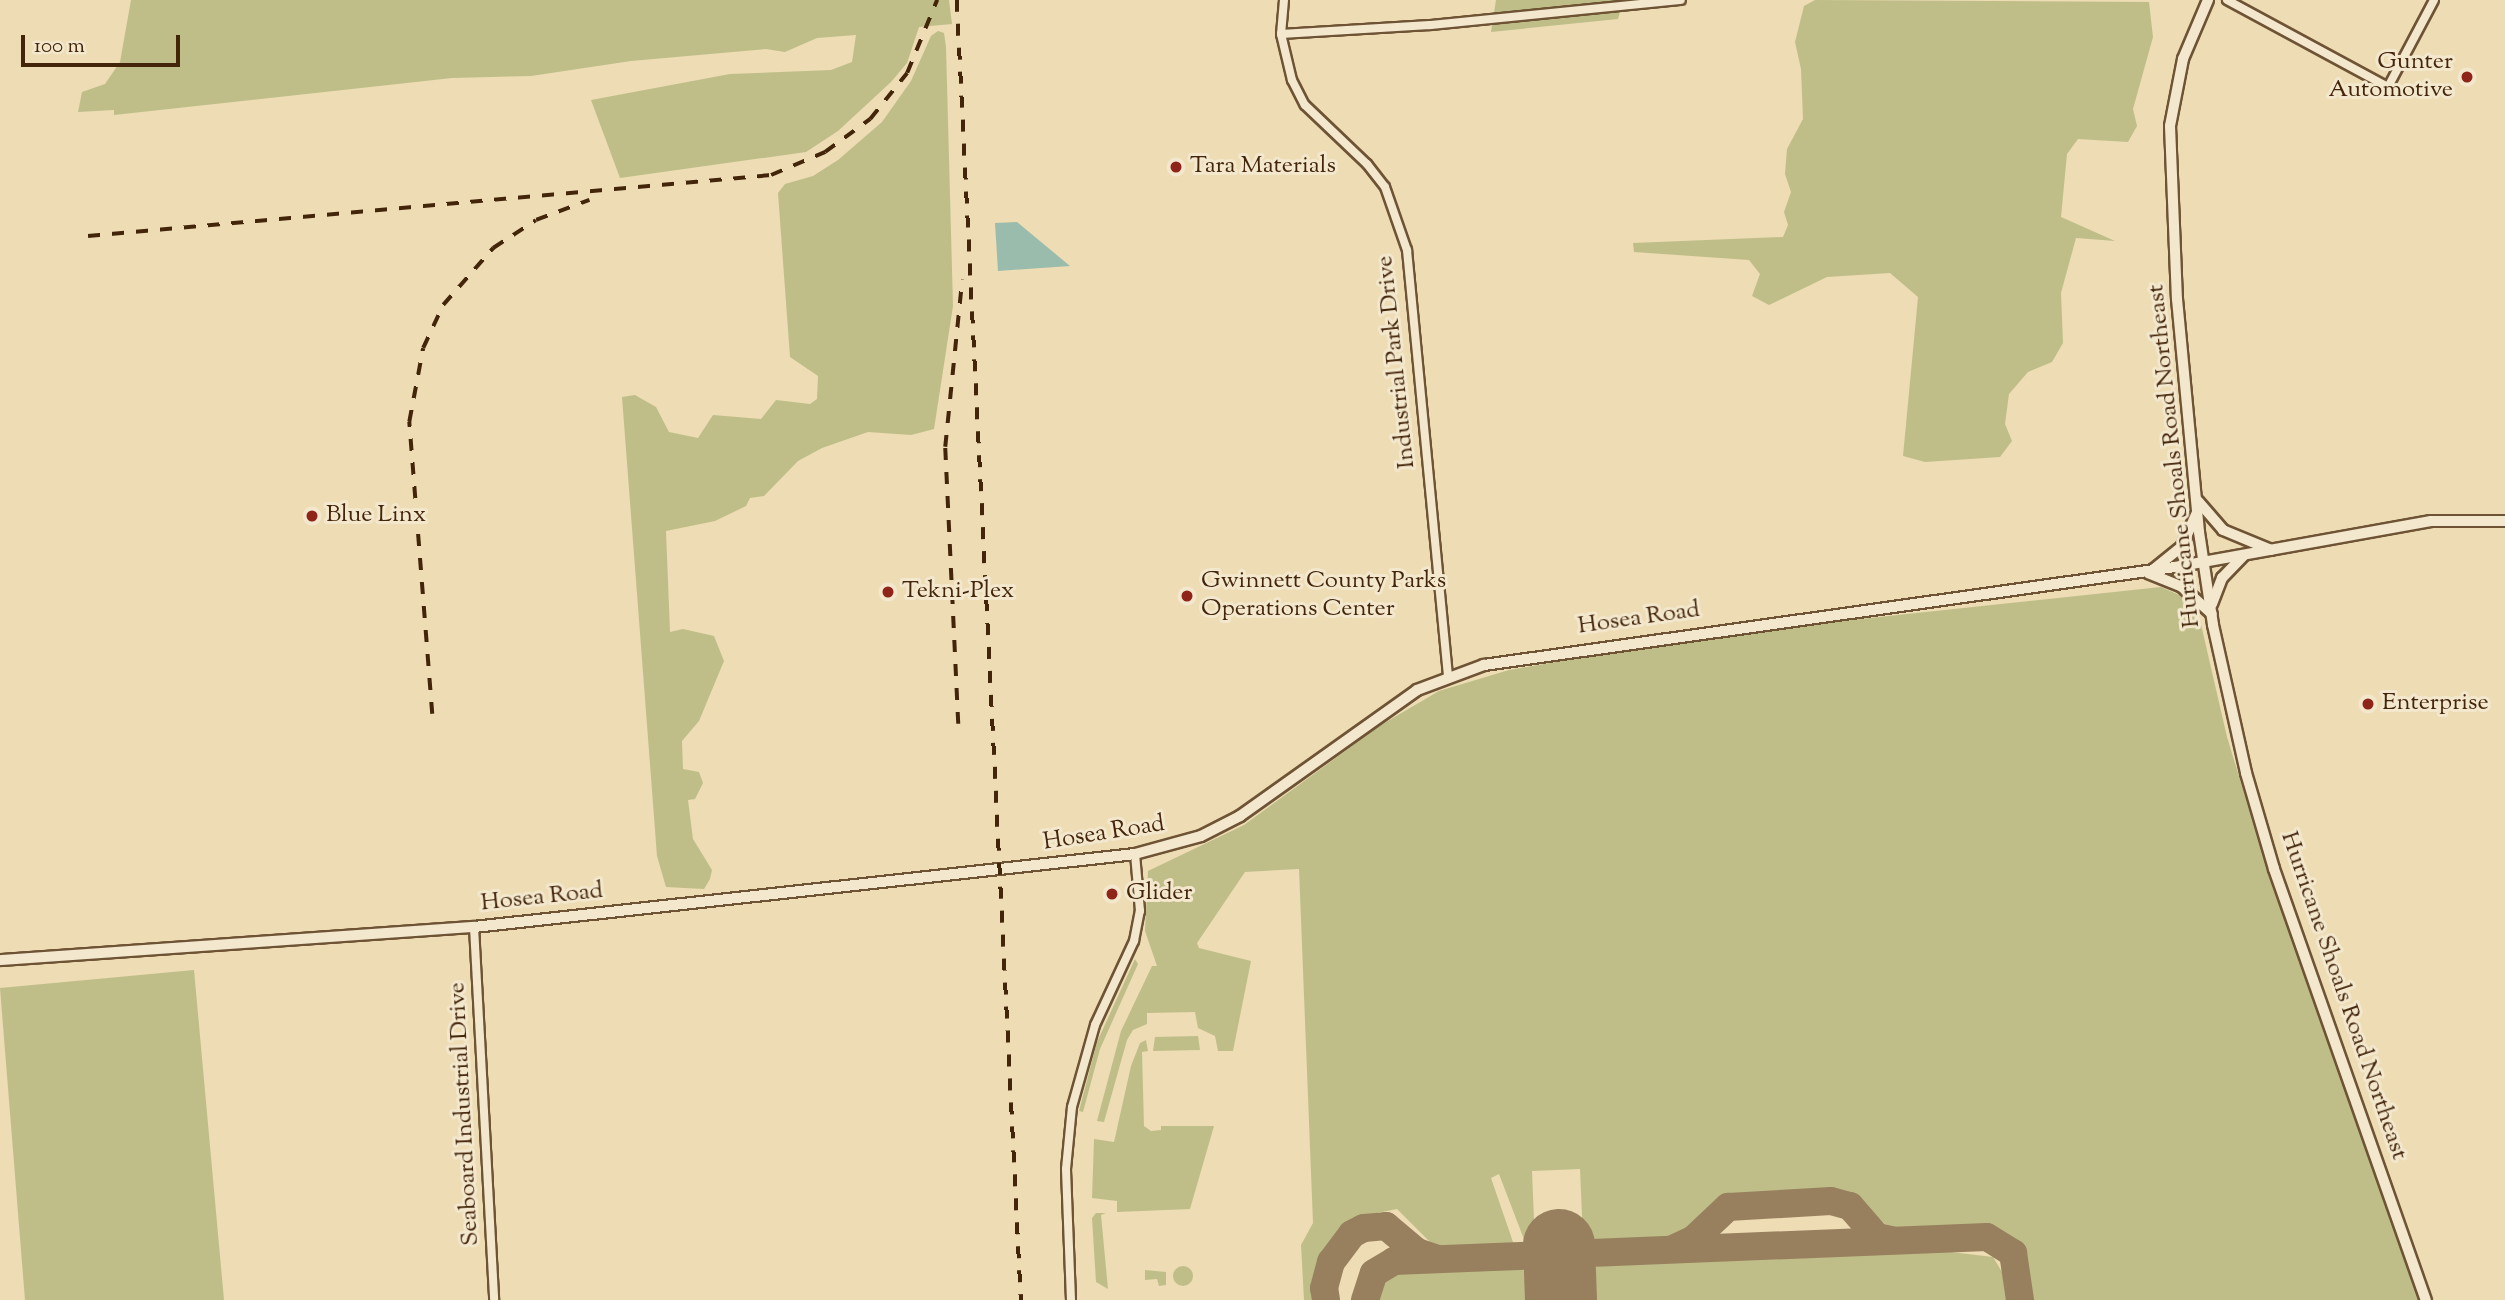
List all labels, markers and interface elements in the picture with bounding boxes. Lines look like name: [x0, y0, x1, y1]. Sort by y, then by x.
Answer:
scale bar: [24, 21, 184, 65]
text: 100 m: [34, 32, 85, 62]
place label: Gunter Automotive: [2329, 49, 2453, 105]
marker: Gunter Automotive: [2459, 69, 2475, 85]
place label: Tara Materials: [1190, 153, 1336, 181]
marker: Tara Materials: [1168, 159, 1184, 175]
street label: Industrial Park Drive: [1371, 254, 1423, 470]
street label: Hurricane Shoals Road Northeast: [2143, 283, 2207, 629]
place label: Blue Linx: [326, 502, 426, 530]
marker: Blue Linx: [304, 508, 320, 524]
place label: Gwinnett County Parks Operations Center: [1201, 568, 1446, 624]
place label: Tekni-Plex: [902, 578, 1014, 606]
marker: Tekni-Plex: [880, 584, 896, 600]
marker: Gwinnett County Parks Operations Center: [1179, 588, 1195, 604]
street label: Hosea Road: [1576, 596, 1702, 642]
place label: Enterprise: [2382, 690, 2489, 718]
marker: Enterprise: [2360, 696, 2376, 712]
street label: Hosea Road: [1041, 810, 1167, 858]
street label: Hurricane Shoals Road Northeast: [2273, 828, 2413, 1164]
street label: Hosea Road: [479, 877, 605, 919]
place label: Glider: [1126, 880, 1193, 908]
marker: Glider: [1104, 886, 1120, 902]
street label: Seaboard Industrial Drive: [444, 981, 486, 1247]

